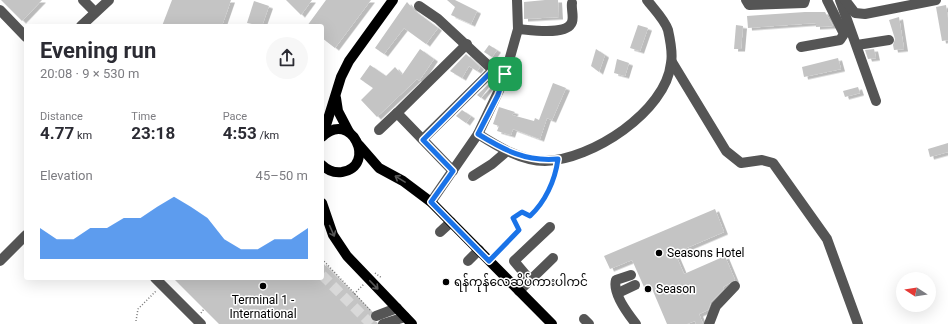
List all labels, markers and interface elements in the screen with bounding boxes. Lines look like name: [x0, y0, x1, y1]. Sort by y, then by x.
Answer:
button: share: [266, 37, 308, 79]
text: Evening run: [40, 38, 156, 63]
pin: [488, 57, 522, 91]
icon: arrive: [494, 63, 516, 85]
text: 20:08 · 9 × 530 m: [40, 66, 139, 81]
text: Distance: [40, 110, 83, 123]
text: Time: [131, 110, 156, 123]
text: Pace: [223, 110, 247, 123]
text: 4.77: [40, 123, 74, 143]
text: 23:18: [131, 123, 175, 143]
text: 4:53: [223, 123, 257, 143]
text: km: [74, 129, 92, 142]
text: /km: [257, 129, 279, 142]
text: Elevation: [40, 168, 93, 183]
text: 45–50 m: [256, 168, 308, 183]
one-way arrow: [395, 175, 406, 183]
one-way arrow: [329, 225, 336, 237]
place label: Seasons Hotel: [667, 246, 744, 260]
marker: Seasons Hotel: [654, 248, 664, 258]
north arrow: [896, 272, 936, 312]
map controls: [896, 272, 936, 312]
place label: ရန်ကုန်လေဆိပ်ကားပါကင်: [454, 273, 588, 292]
marker: ရန်ကုန်လေဆိပ်ကားပါကင်: [441, 277, 451, 287]
one-way arrow: [369, 280, 379, 290]
marker: Terminal 1 - International: [258, 281, 268, 291]
place label: Season: [656, 282, 696, 296]
marker: Season: [643, 284, 653, 294]
place label: Terminal 1 - International: [229, 293, 297, 321]

